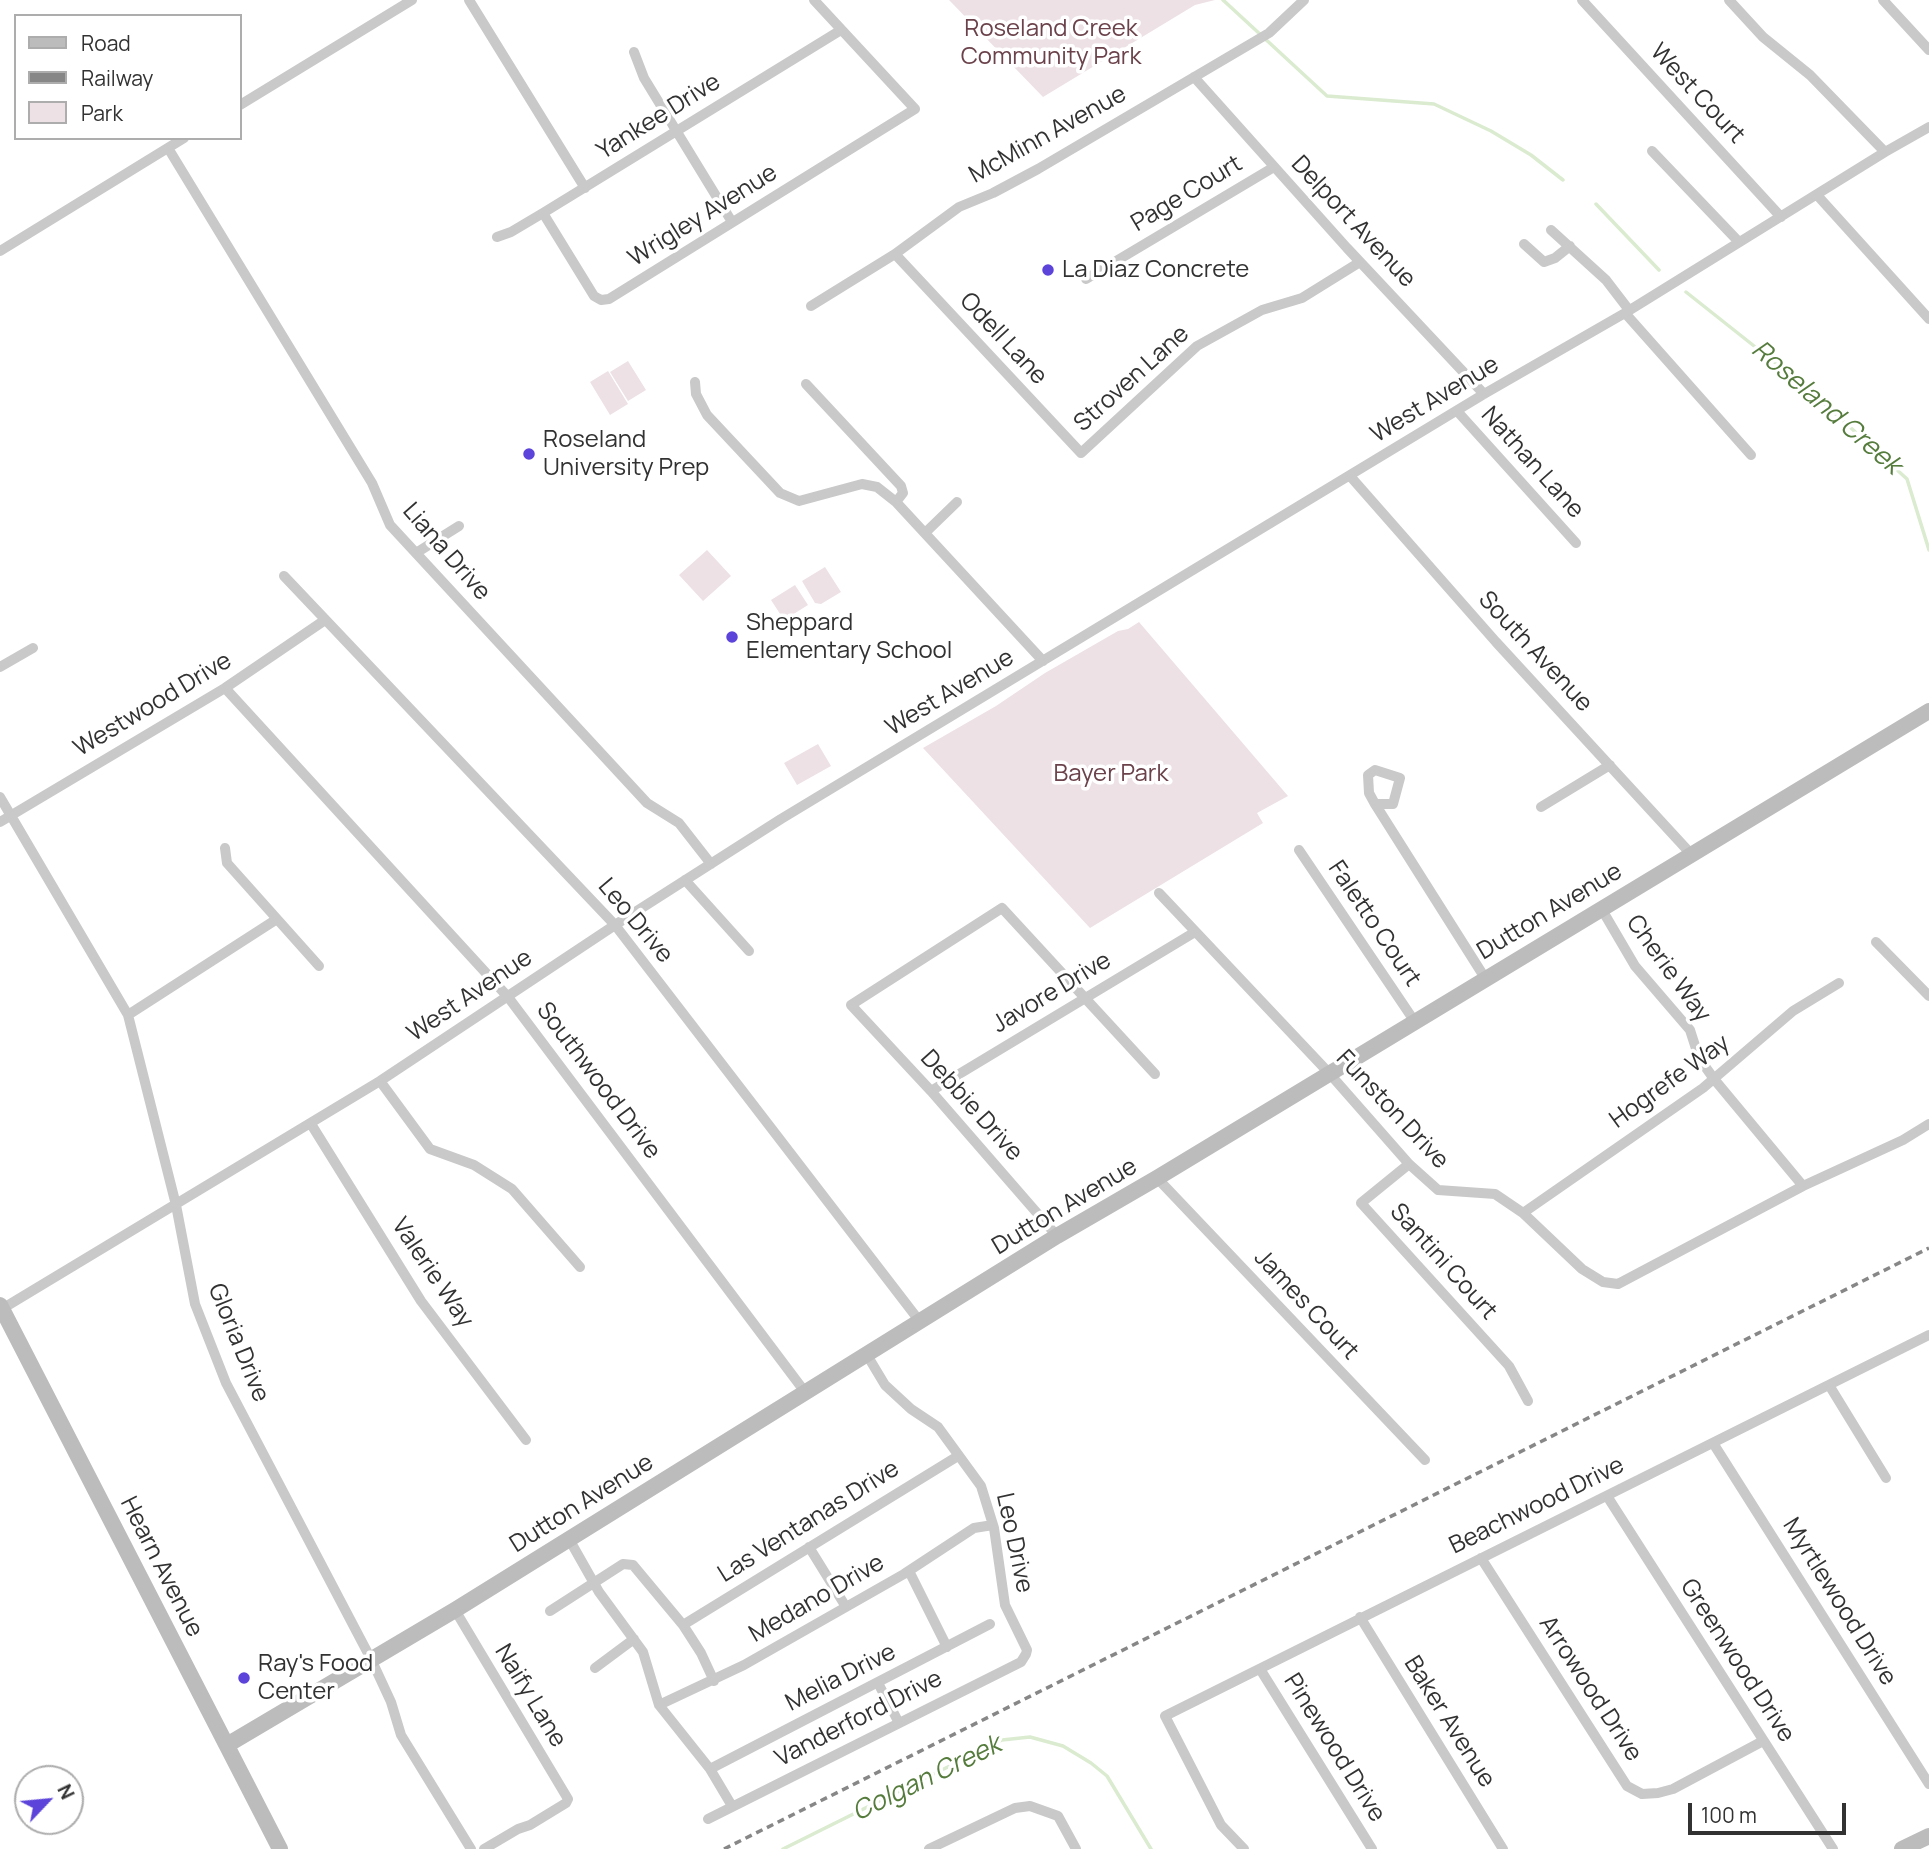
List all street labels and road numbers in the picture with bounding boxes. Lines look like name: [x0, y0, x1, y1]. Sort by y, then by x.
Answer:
street label: West Court: [1644, 38, 1750, 150]
street label: Yankee Drive: [592, 68, 726, 166]
street label: McMinn Avenue: [965, 80, 1131, 190]
street label: Page Court: [1126, 150, 1248, 238]
street label: Delport Avenue: [1285, 150, 1421, 294]
street label: Wrigley Avenue: [623, 159, 783, 273]
street label: Odell Lane: [953, 287, 1053, 391]
street label: Stroven Lane: [1069, 320, 1195, 438]
street label: West Avenue: [1366, 351, 1504, 449]
street label: Nathan Lane: [1475, 401, 1589, 525]
street label: Liana Drive: [396, 497, 496, 607]
street label: South Avenue: [1472, 586, 1598, 718]
street label: West Avenue: [881, 644, 1019, 742]
street label: Westwood Drive: [69, 647, 237, 763]
street label: Faletto Court: [1321, 856, 1427, 992]
street label: Dutton Avenue: [1472, 858, 1628, 966]
street label: Leo Drive: [591, 873, 679, 969]
street label: Cherie Way: [1620, 910, 1716, 1028]
street label: West Avenue: [402, 944, 538, 1048]
street label: Javore Drive: [987, 946, 1117, 1040]
street label: Southwood Drive: [530, 997, 666, 1165]
street label: Hogrefe Way: [1605, 1029, 1735, 1135]
street label: Debbie Drive: [914, 1045, 1028, 1167]
street label: Funston Drive: [1330, 1045, 1454, 1175]
street label: Dutton Avenue: [987, 1153, 1143, 1261]
street label: Santini Court: [1383, 1198, 1503, 1326]
street label: Valerie Way: [385, 1213, 479, 1333]
street label: James Court: [1248, 1244, 1364, 1366]
street label: Gloria Drive: [201, 1280, 275, 1406]
street label: Dutton Avenue: [505, 1448, 659, 1560]
street label: Beachwood Drive: [1445, 1451, 1629, 1561]
street label: Las Ventanas Drive: [713, 1455, 905, 1589]
street label: Leo Drive: [989, 1490, 1039, 1596]
street label: Hearn Avenue: [113, 1492, 209, 1642]
street label: Myrtlewood Drive: [1776, 1513, 1902, 1691]
street label: Medano Drive: [744, 1549, 890, 1649]
street label: Greenwood Drive: [1674, 1574, 1800, 1748]
street label: Arrowood Drive: [1532, 1611, 1648, 1767]
street label: Melia Drive: [781, 1638, 901, 1718]
street label: Naify Lane: [488, 1639, 572, 1753]
street label: Baker Avenue: [1397, 1651, 1501, 1793]
street label: Vanderford Drive: [771, 1664, 947, 1774]
street label: Pinewood Drive: [1277, 1669, 1391, 1827]

